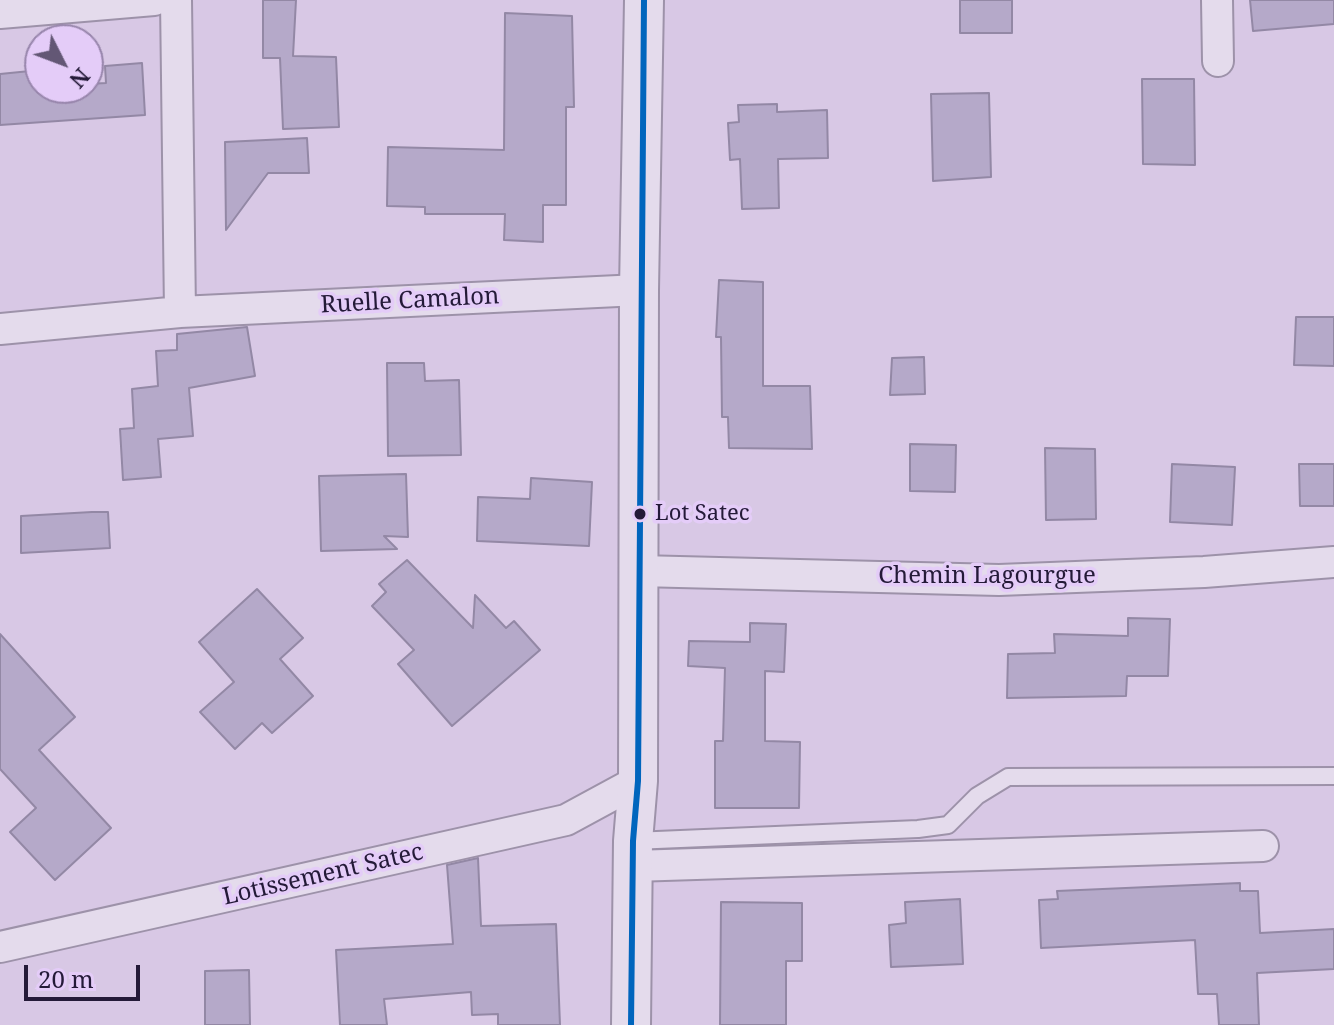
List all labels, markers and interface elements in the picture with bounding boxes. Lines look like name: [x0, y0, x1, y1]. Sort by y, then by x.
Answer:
north arrow: [24, 24, 104, 104]
text: N: [63, 62, 97, 95]
street label: Ruelle Camalon: [320, 282, 500, 320]
place label: Lot Satec: [655, 501, 750, 527]
marker: Lot Satec: [632, 506, 648, 522]
street label: Chemin Lagourgue: [878, 562, 1096, 590]
street label: Lotissement Satec: [220, 838, 426, 912]
scale bar: [28, 949, 144, 999]
text: 20 m: [38, 962, 94, 995]

